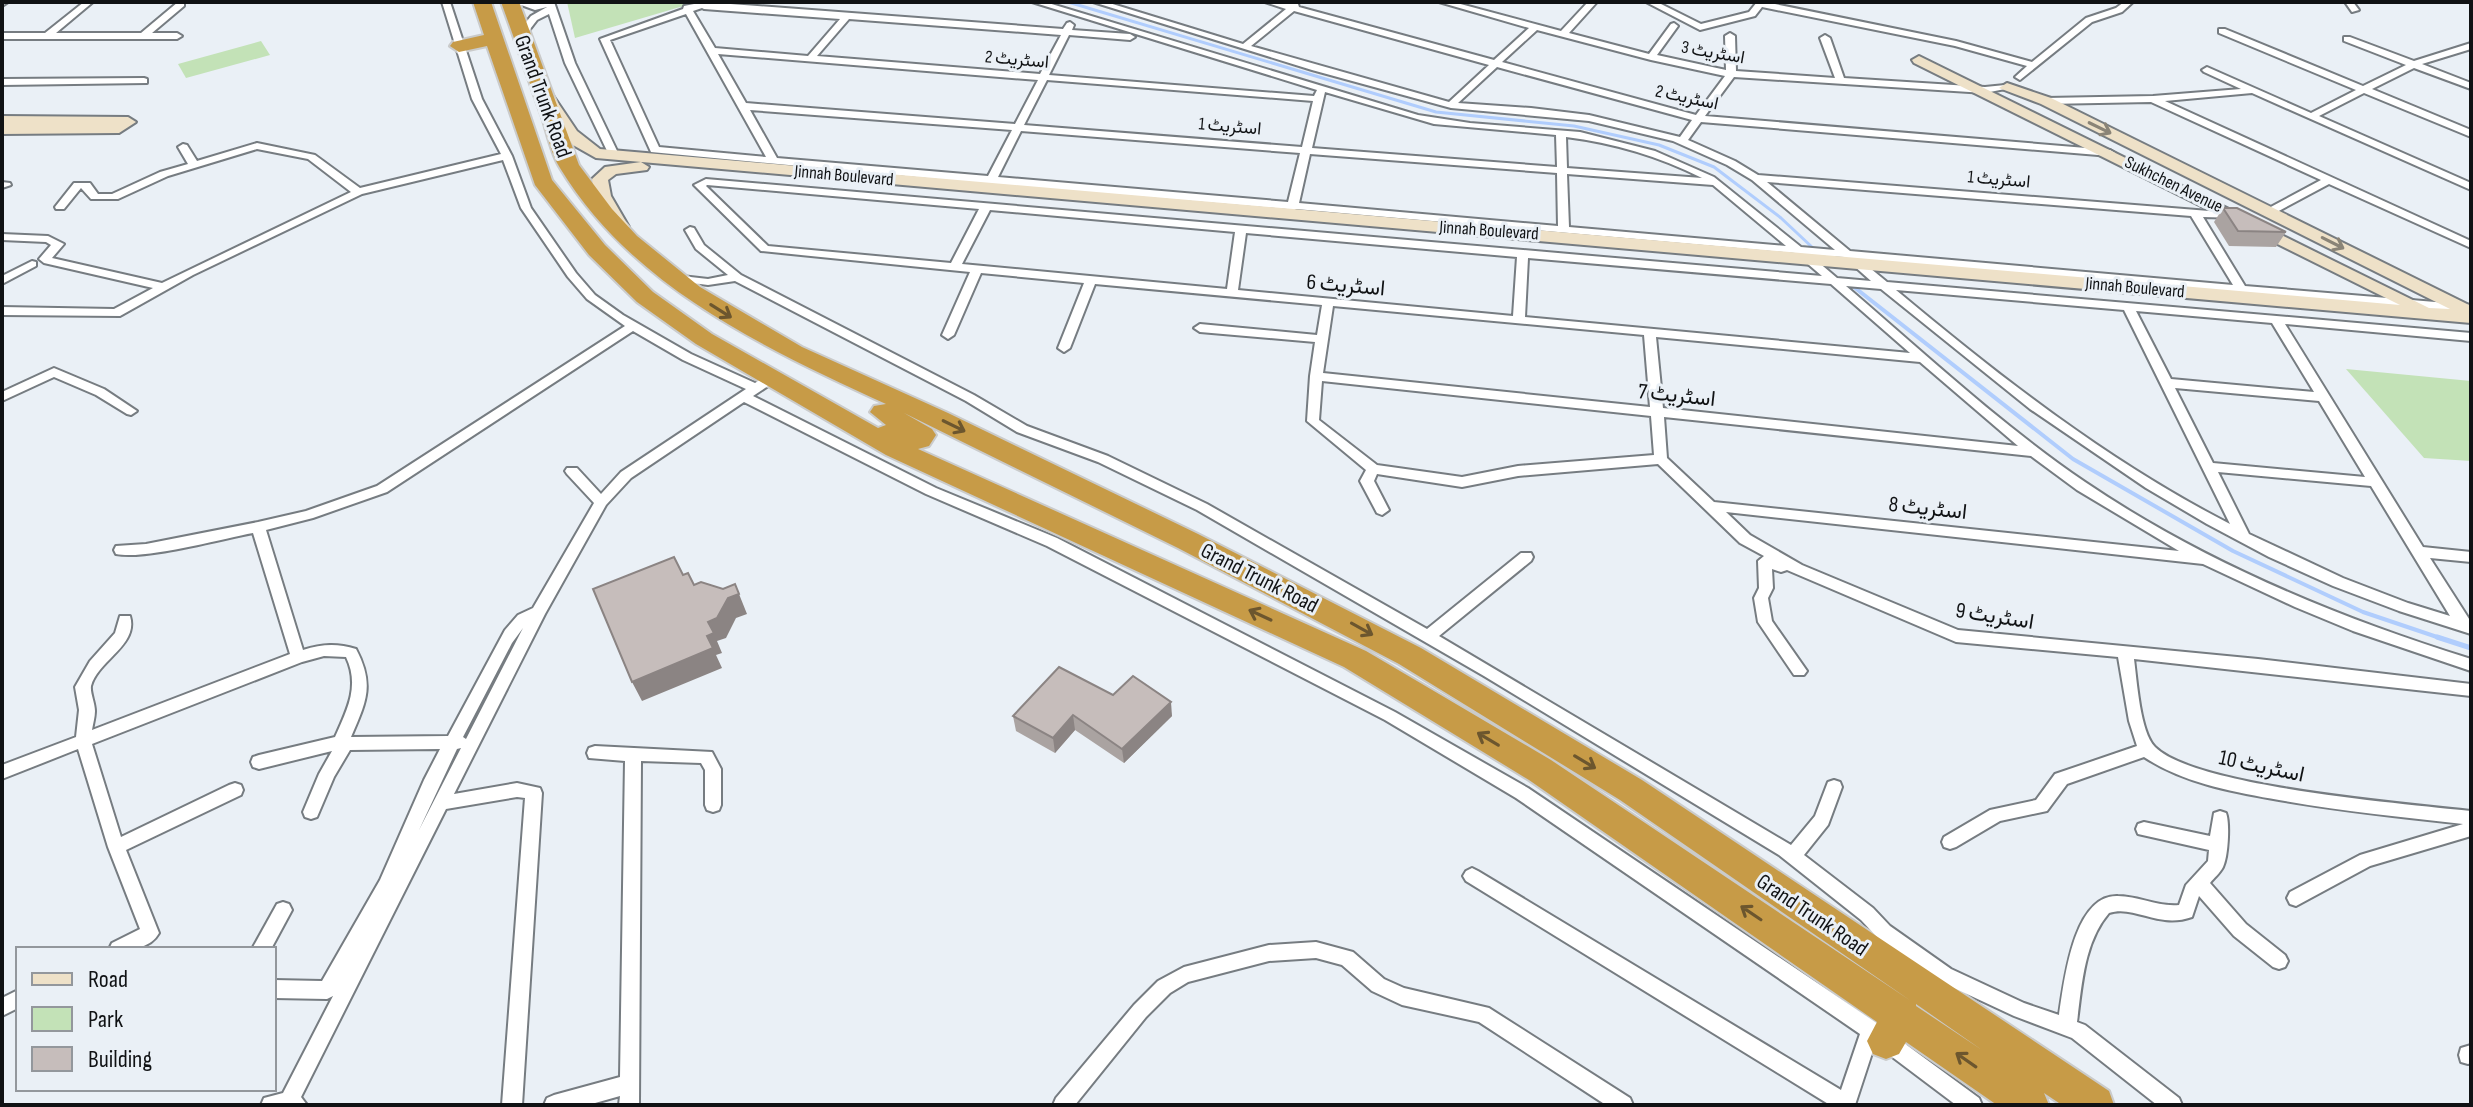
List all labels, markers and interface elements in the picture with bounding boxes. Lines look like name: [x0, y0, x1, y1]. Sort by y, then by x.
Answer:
street label: Grand Trunk Road: [508, 32, 577, 161]
street label: اسٹریٹ 3: [1680, 37, 1746, 68]
street label: اسٹریٹ 2: [984, 46, 1050, 73]
street label: اسٹریٹ 2: [1653, 81, 1720, 114]
street label: اسٹریٹ 1: [1198, 113, 1262, 140]
one-way arrow: [2087, 121, 2111, 136]
street label: Sukhchen Avenue: [2121, 152, 2226, 217]
street label: Jinnah Boulevard: [793, 161, 894, 190]
street label: اسٹریٹ 1: [1967, 166, 2031, 193]
street label: Jinnah Boulevard: [1438, 216, 1539, 244]
one-way arrow: [2320, 235, 2344, 251]
street label: اسٹریٹ 6: [1305, 269, 1386, 302]
street label: Jinnah Boulevard: [2084, 273, 2185, 302]
one-way arrow: [709, 303, 732, 319]
street label: اسٹریٹ 7: [1637, 378, 1717, 413]
one-way arrow: [941, 419, 965, 434]
street label: اسٹریٹ 8: [1887, 491, 1968, 526]
street label: Grand Trunk Road: [1196, 537, 1323, 619]
street label: اسٹریٹ 9: [1954, 597, 2036, 636]
one-way arrow: [1248, 607, 1272, 622]
one-way arrow: [1349, 622, 1373, 638]
one-way arrow: [1477, 730, 1500, 746]
street label: اسٹریٹ 10: [2216, 744, 2307, 789]
one-way arrow: [1573, 754, 1596, 770]
street label: Grand Trunk Road: [1751, 868, 1873, 962]
one-way arrow: [1741, 905, 1763, 921]
legend: [16, 947, 276, 1091]
text: Road: [88, 965, 128, 994]
text: Park: [88, 1005, 123, 1034]
text: Building: [88, 1045, 152, 1074]
one-way arrow: [1955, 1052, 1977, 1068]

